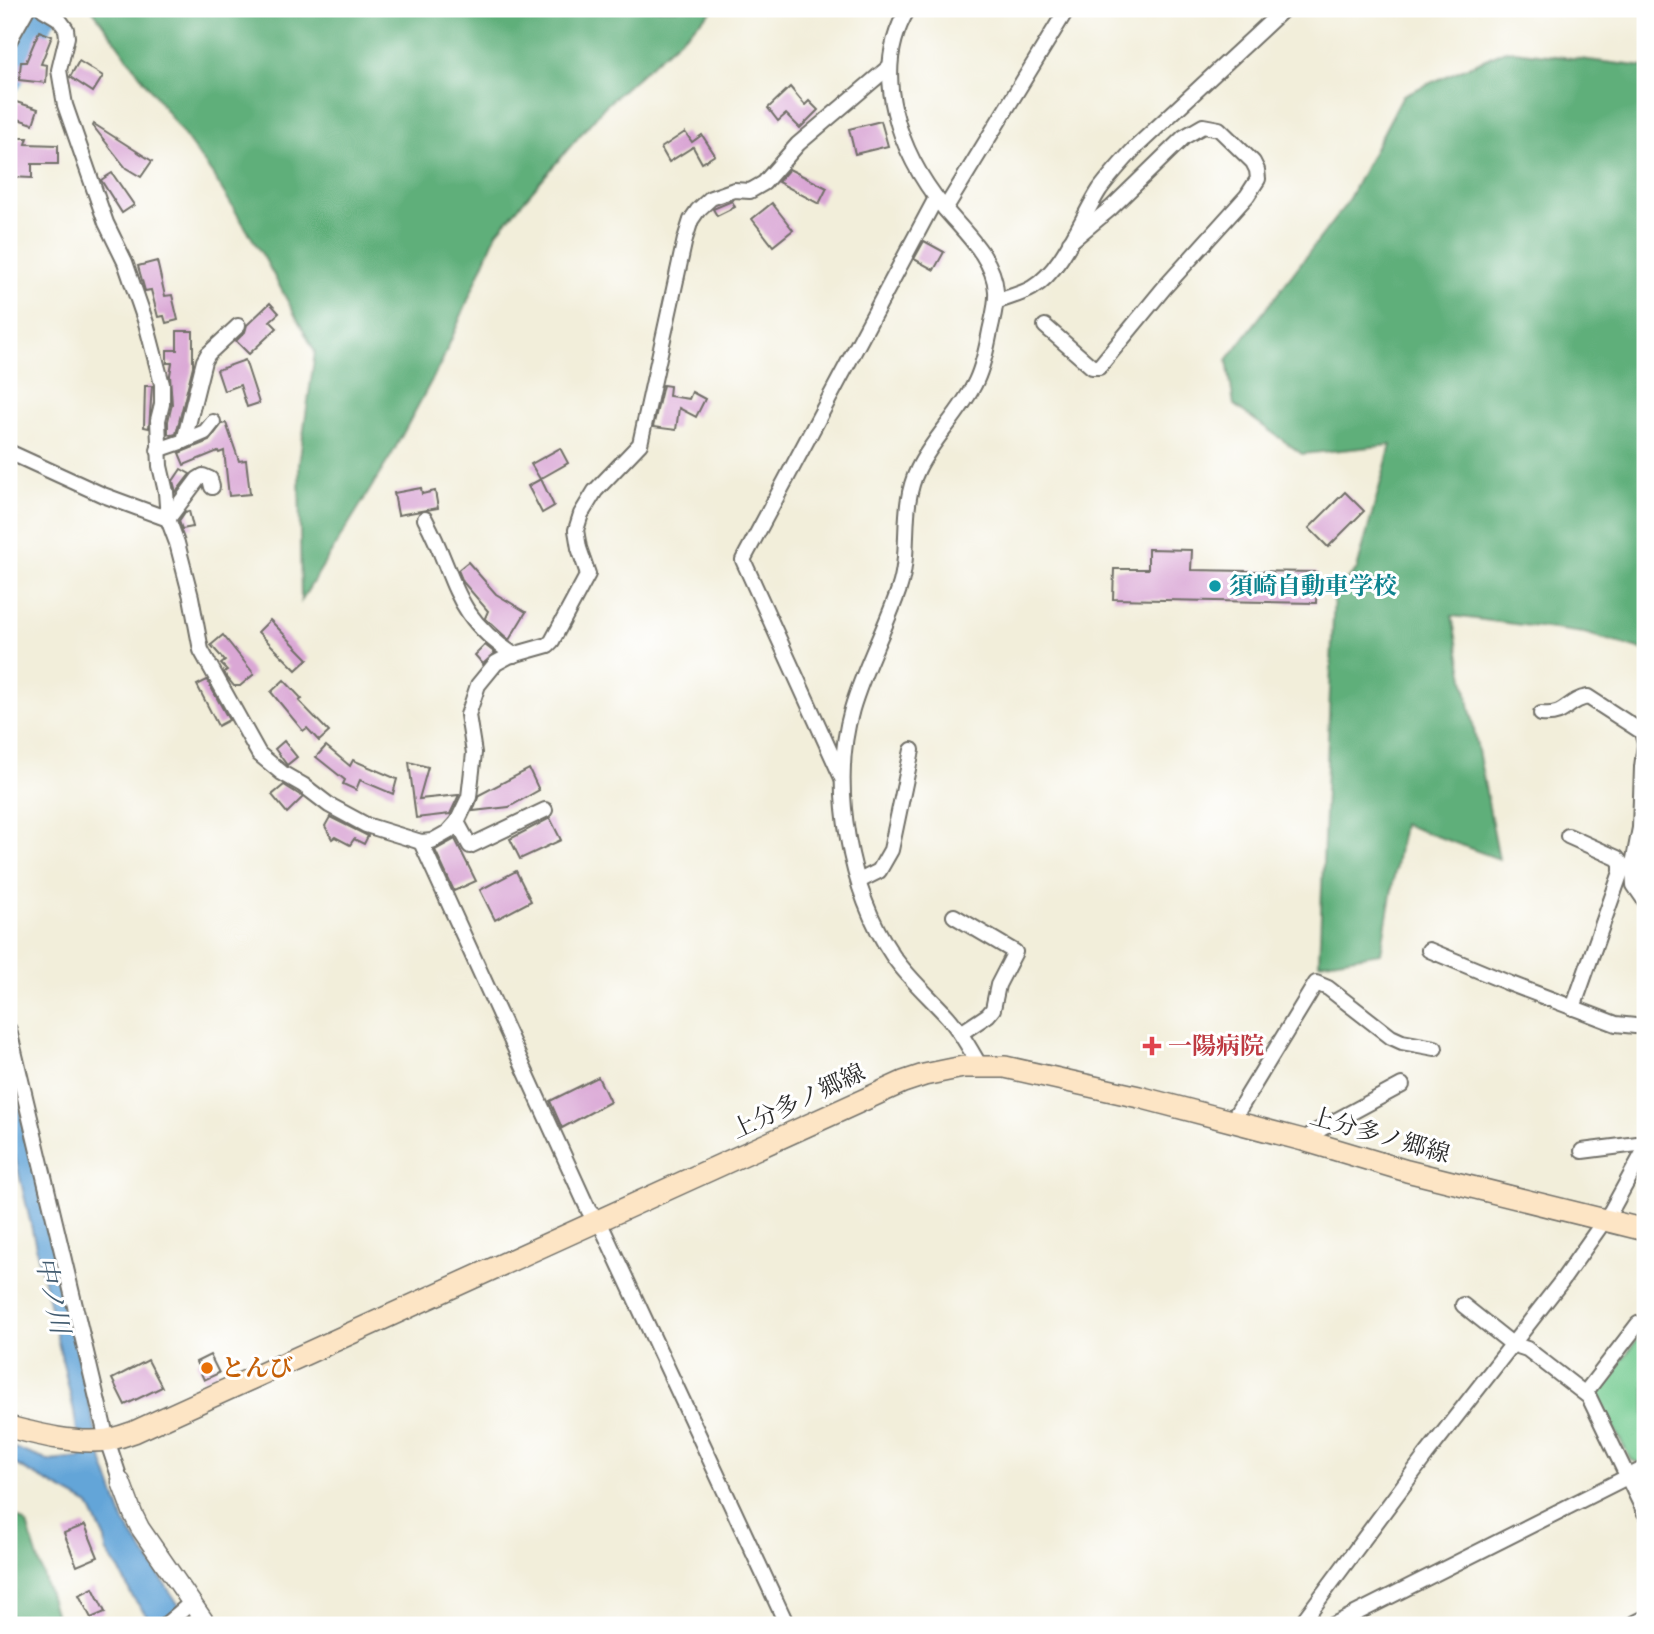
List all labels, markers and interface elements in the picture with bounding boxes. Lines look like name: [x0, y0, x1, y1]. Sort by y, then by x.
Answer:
place label: 須崎自動車学校: [1229, 573, 1397, 600]
marker: 須崎自動車学校: [1207, 578, 1223, 594]
place label: 一陽病院: [1168, 1033, 1264, 1060]
marker: 一陽病院: [1142, 1036, 1162, 1056]
street label: 上分多ノ郷線: [727, 1059, 869, 1144]
street label: 上分多ノ郷線: [1307, 1103, 1453, 1168]
water label: 中ノ川: [30, 1254, 74, 1339]
place label: とんび: [221, 1355, 293, 1382]
marker: とんび: [199, 1360, 215, 1376]

